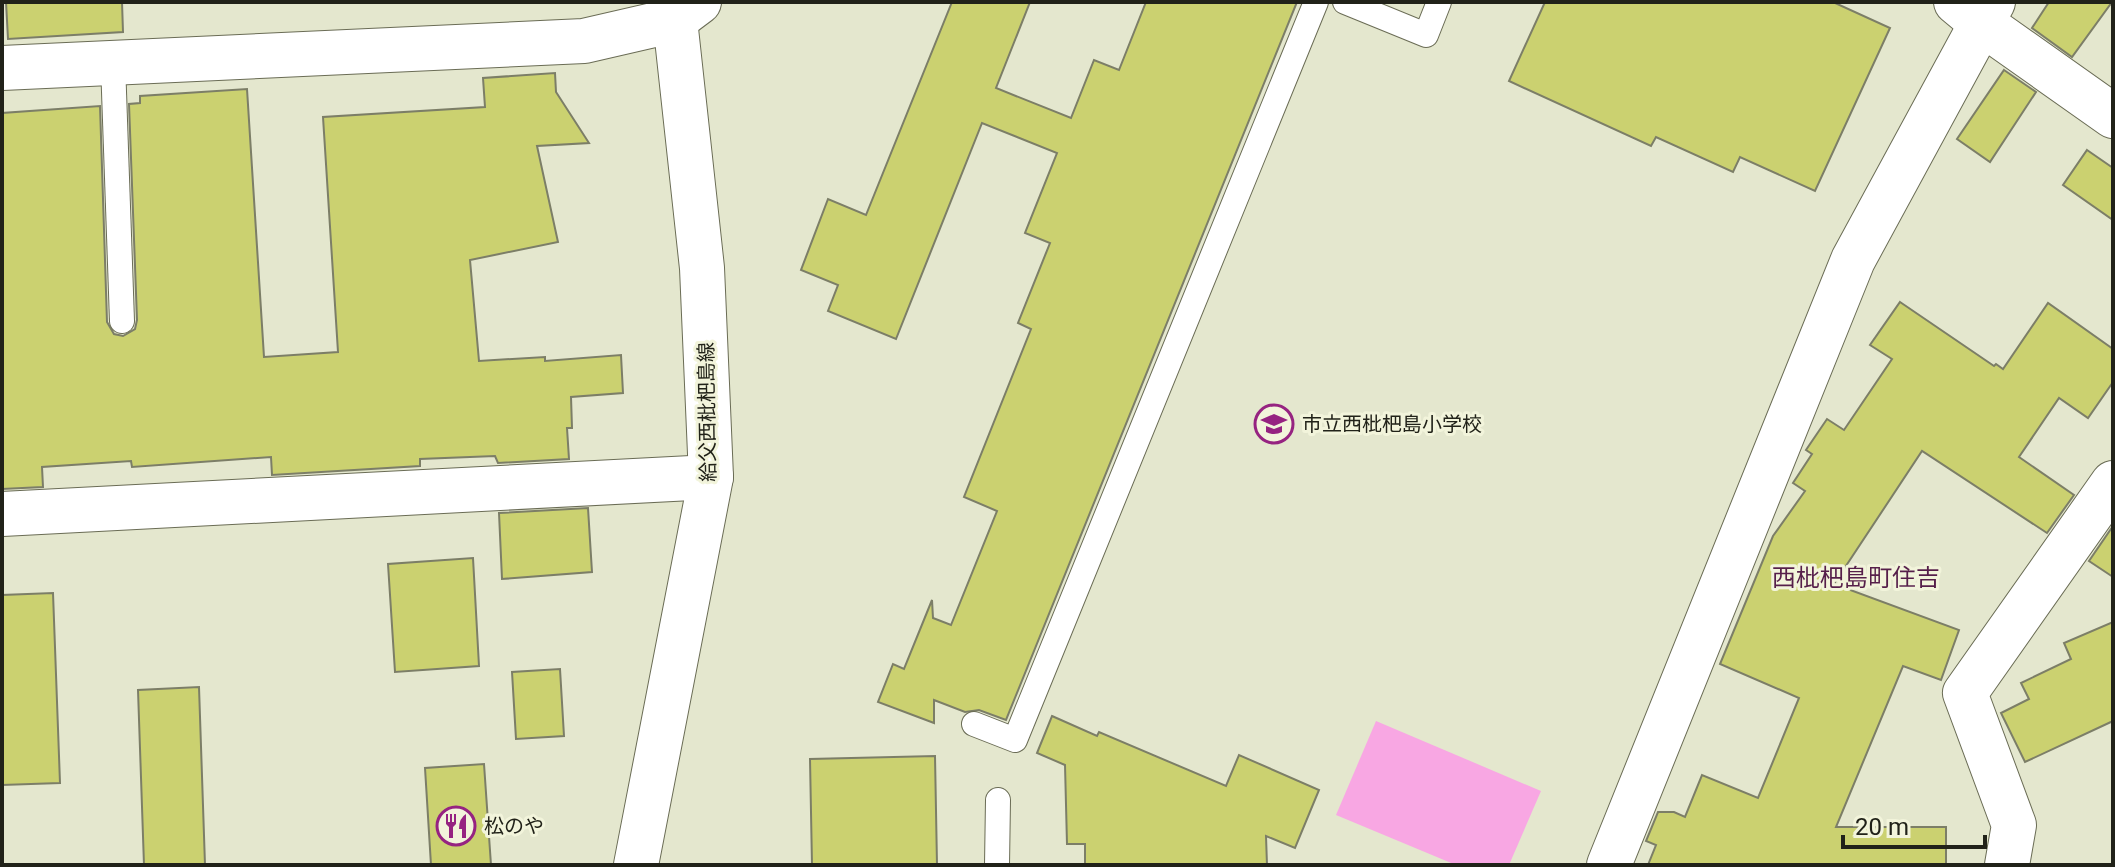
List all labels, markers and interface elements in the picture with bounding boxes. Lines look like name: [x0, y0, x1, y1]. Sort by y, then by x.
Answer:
street label: 給父西枇杷島線: [694, 342, 720, 482]
school or university icon: 市立西枇杷島小学校: [1253, 403, 1295, 445]
place label: 市立西枇杷島小学校: [1302, 412, 1482, 436]
district label: 西枇杷島町住吉: [1772, 564, 1940, 592]
scale bar: [1843, 799, 1985, 849]
restaurant icon: 松のや: [435, 805, 477, 847]
text: 20 m: [1855, 813, 1909, 841]
place label: 松のや: [484, 814, 544, 838]

